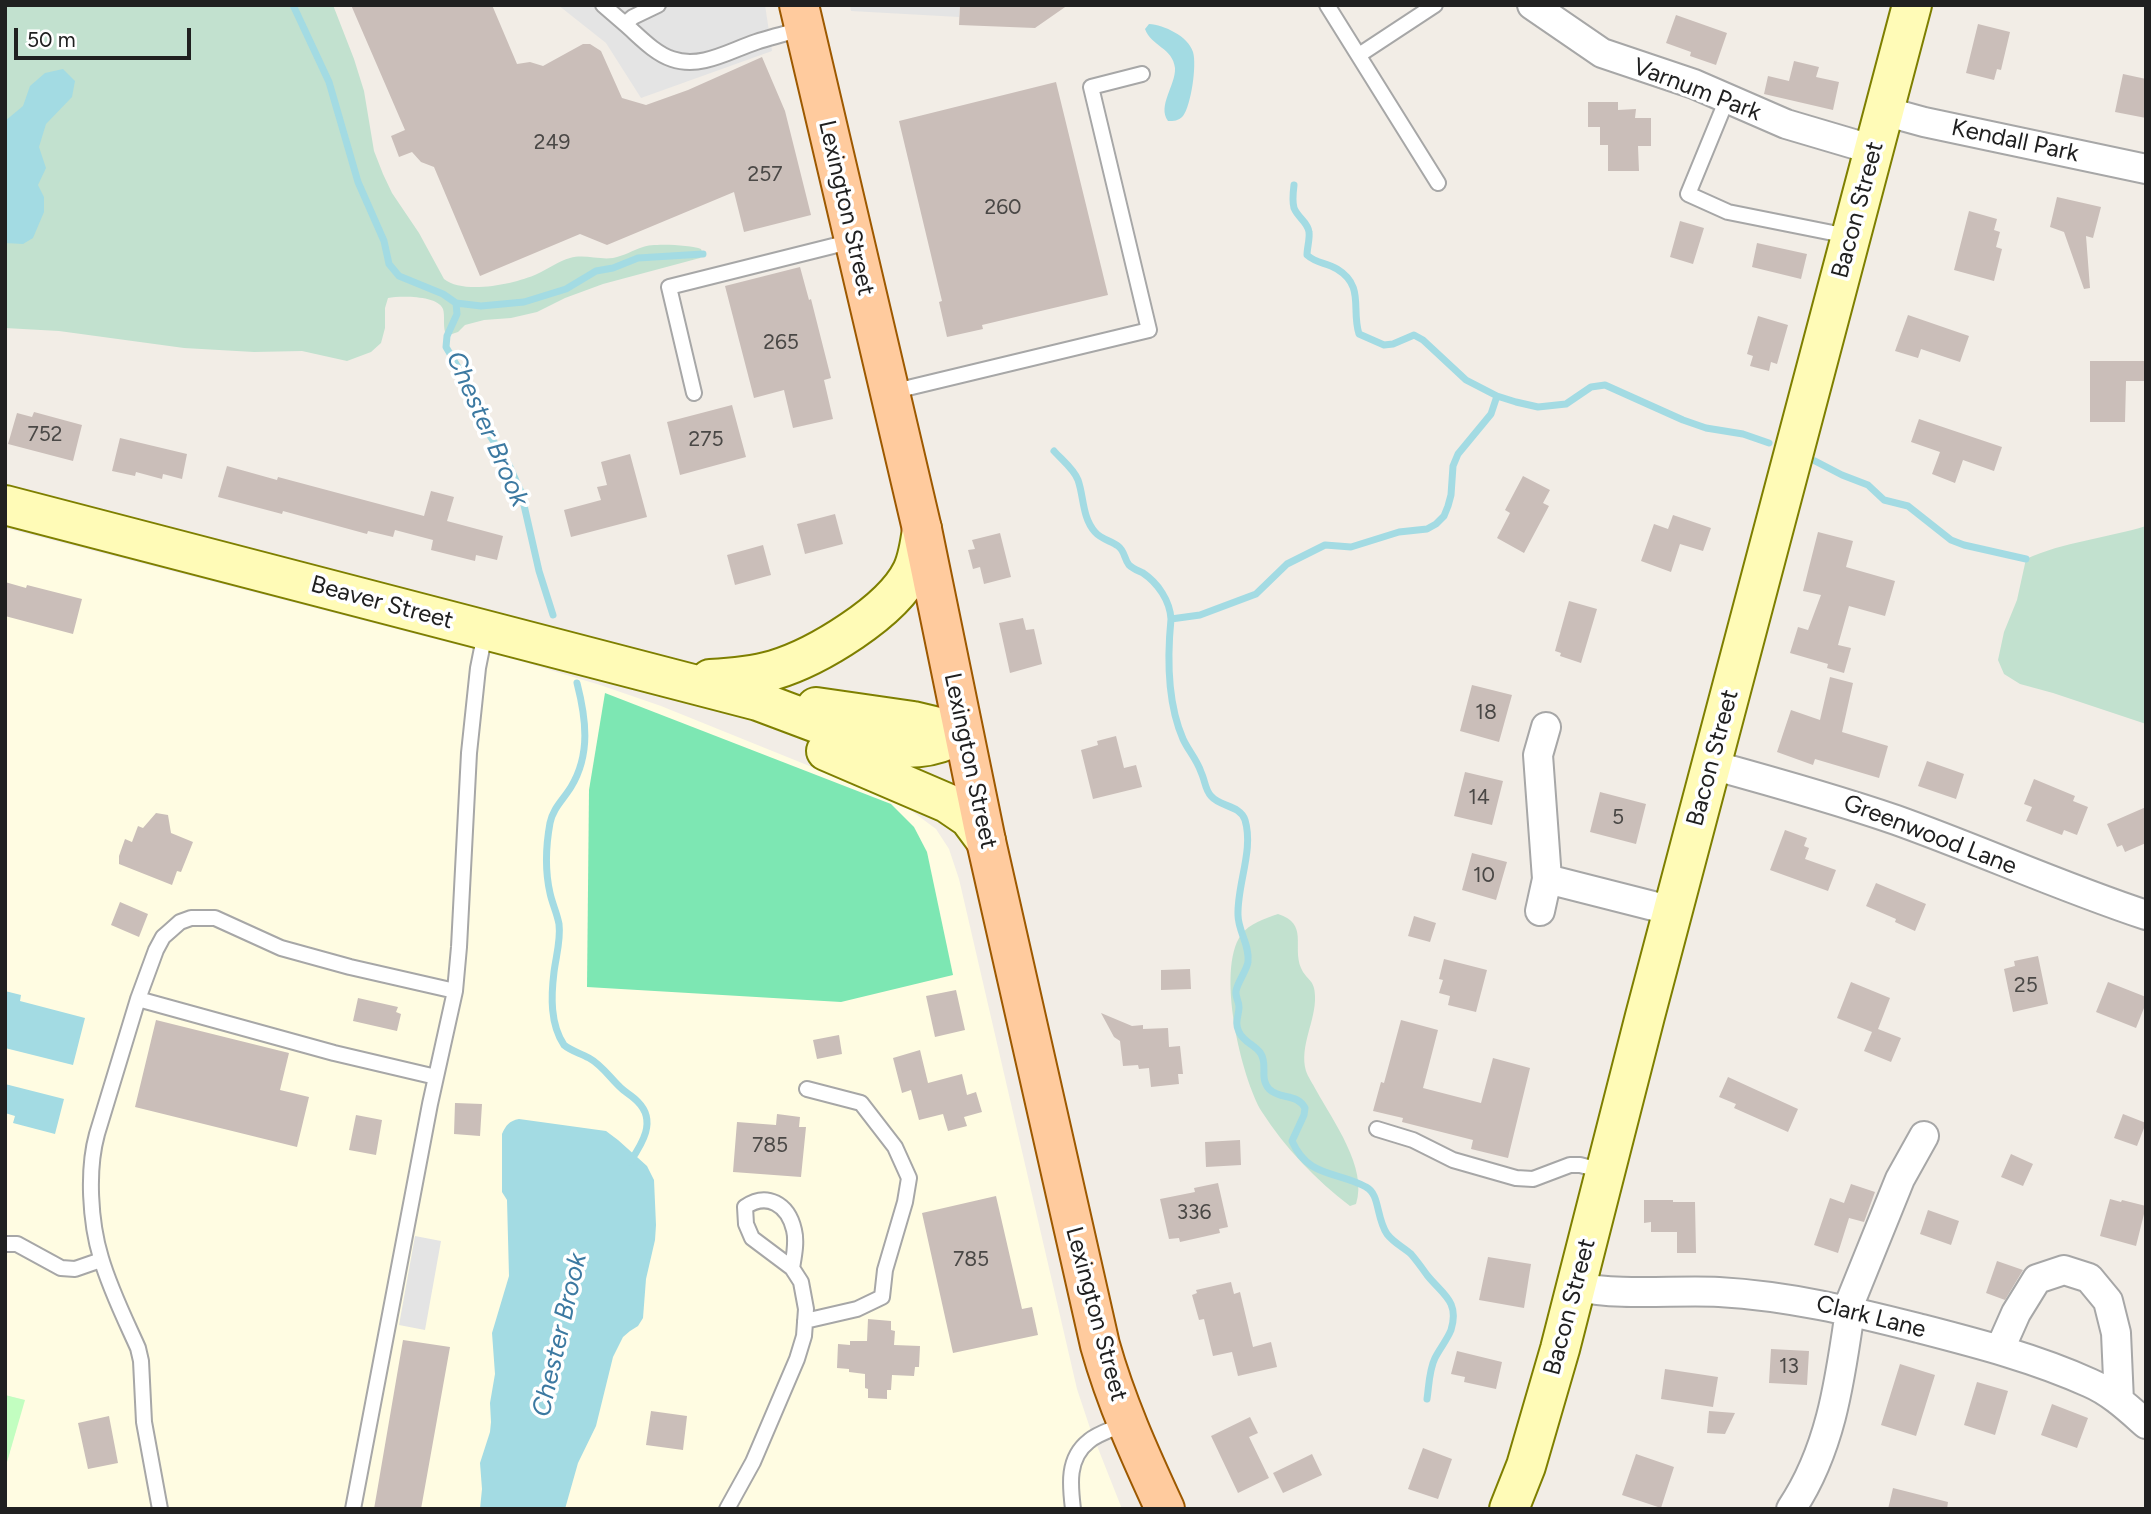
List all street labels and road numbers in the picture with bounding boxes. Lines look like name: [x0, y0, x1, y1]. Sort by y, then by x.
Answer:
street label: Varnum Park: [1629, 52, 1765, 128]
street label: Kendall Park: [1949, 113, 2081, 169]
street label: Lexington Street: [812, 117, 880, 299]
street label: Bacon Street: [1826, 138, 1890, 282]
street label: Beaver Street: [308, 570, 456, 636]
street label: Lexington Street: [937, 670, 1003, 852]
street label: Bacon Street: [1681, 686, 1745, 830]
street label: Greenwood Lane: [1839, 789, 2021, 881]
street label: Lexington Street: [1059, 1224, 1133, 1404]
street label: Bacon Street: [1538, 1235, 1602, 1379]
street label: Clark Lane: [1813, 1290, 1929, 1344]

